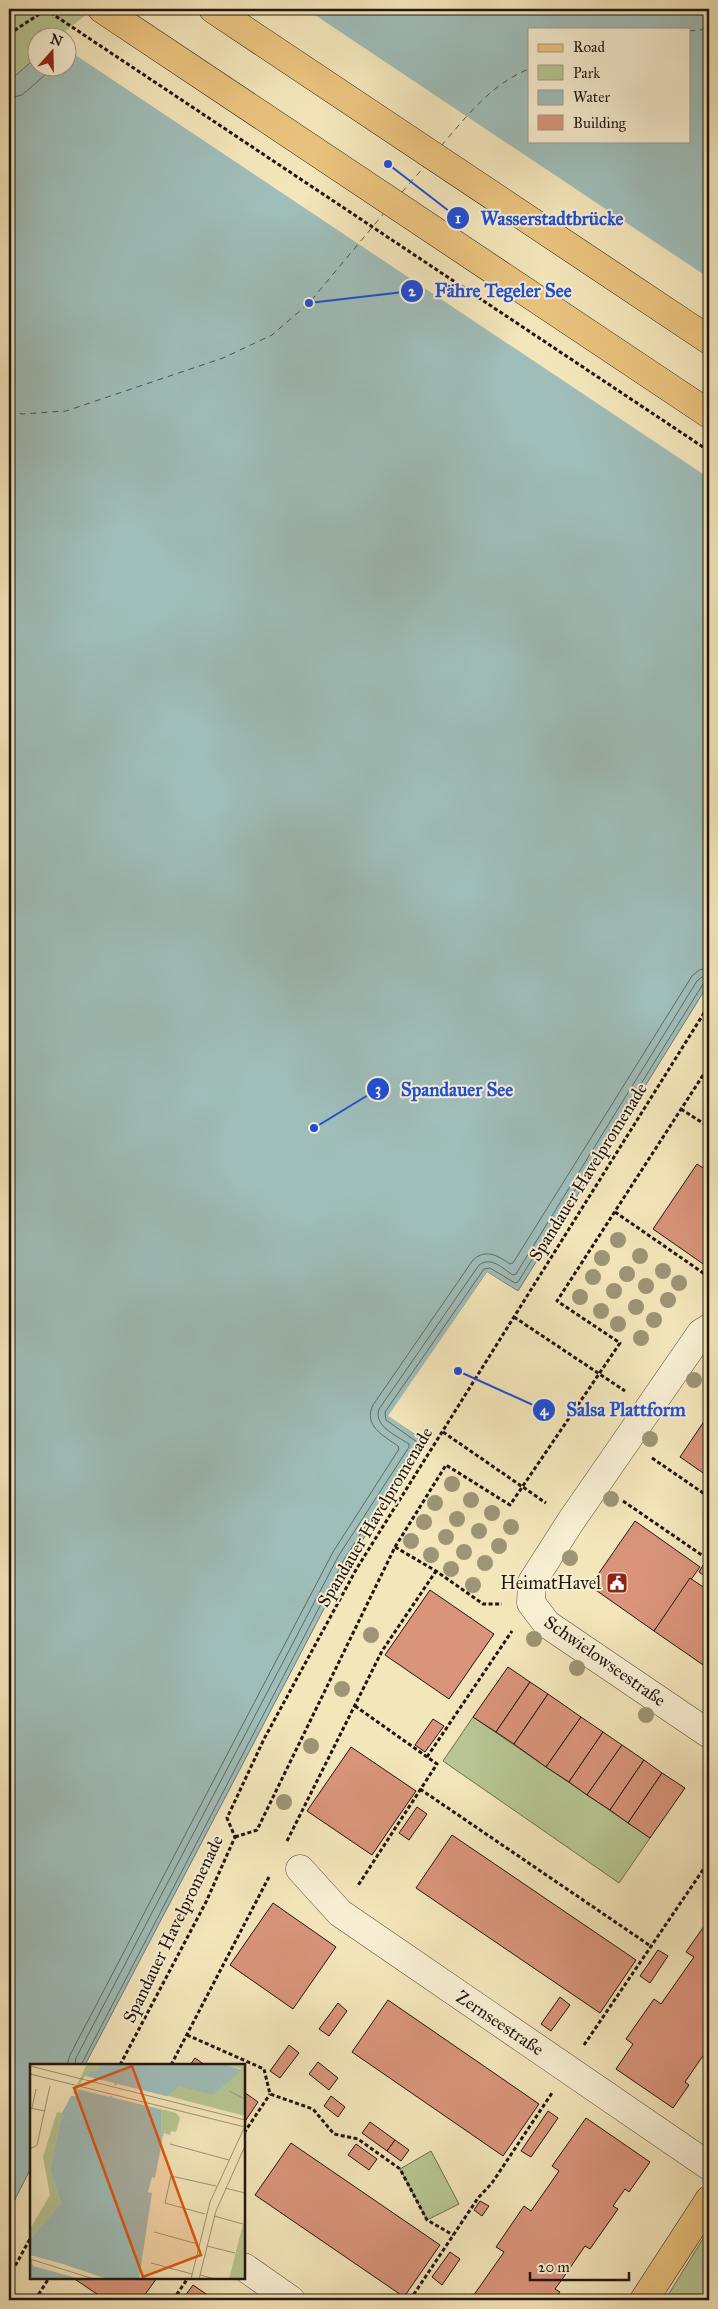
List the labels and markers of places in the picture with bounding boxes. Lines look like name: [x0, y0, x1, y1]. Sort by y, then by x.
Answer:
callout: Wasserstadtbrücke: [446, 201, 634, 235]
callout: Fähre Tegeler See: [400, 274, 582, 308]
callout: Spandauer See: [366, 1072, 523, 1106]
callout: Salsa Plattform: [532, 1393, 696, 1427]
public building icon: HeimatHavel: [605, 1571, 629, 1595]
place label: HeimatHavel: [500, 1572, 601, 1594]

